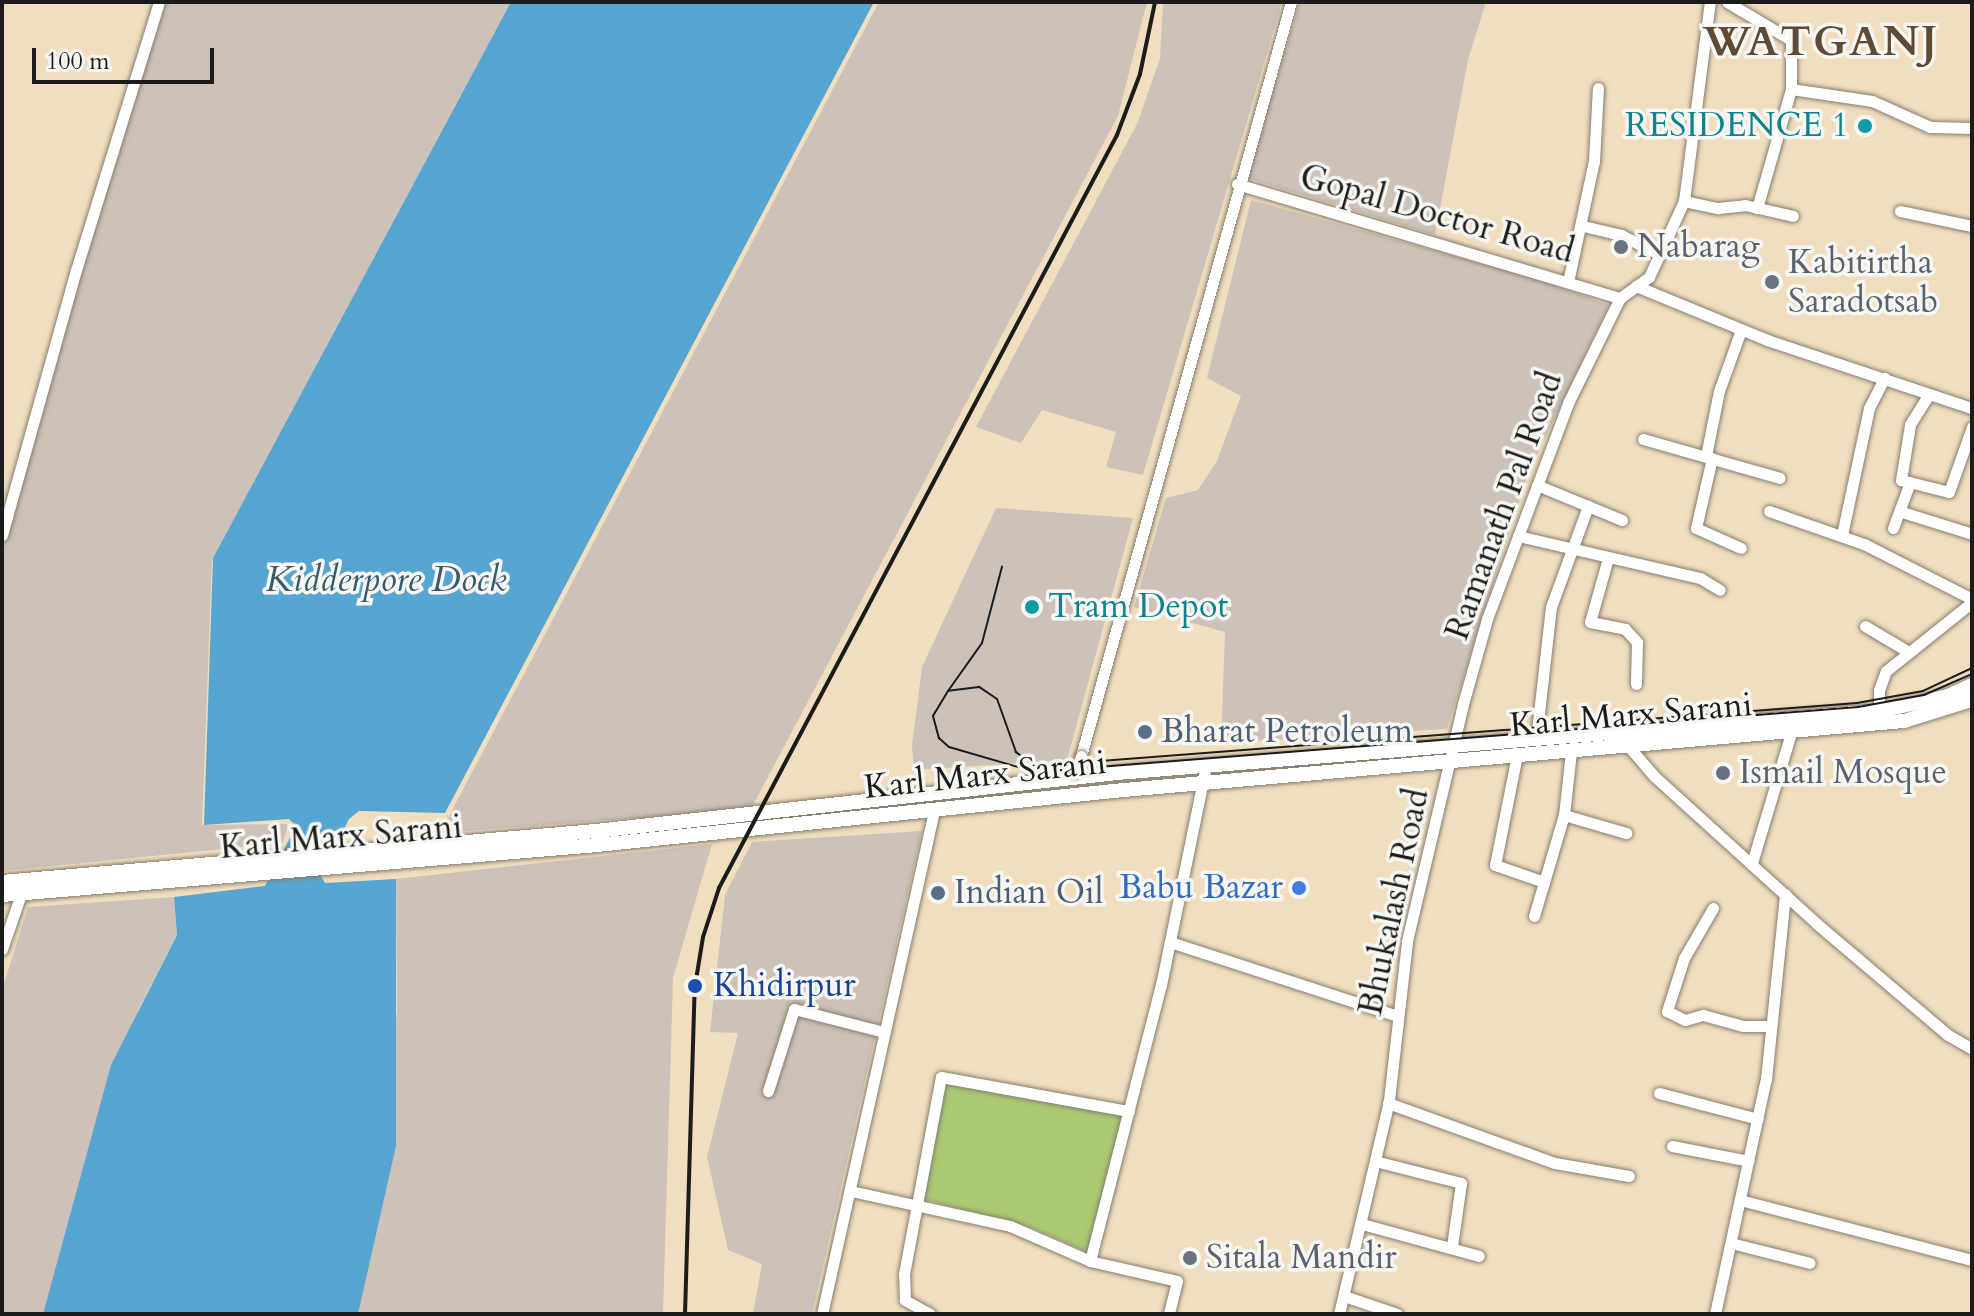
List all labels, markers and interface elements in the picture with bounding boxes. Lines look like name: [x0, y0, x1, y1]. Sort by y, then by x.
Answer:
district label: WATGANJ: [1703, 17, 1939, 67]
scale bar: [36, 32, 218, 82]
text: 100 m: [46, 45, 110, 78]
place label: RESIDENCE 1: [1625, 106, 1849, 146]
marker: RESIDENCE 1: [1856, 117, 1874, 135]
street label: Gopal Doctor Road: [1295, 155, 1579, 273]
place label: Nabarag: [1637, 227, 1760, 267]
marker: Nabarag: [1612, 238, 1630, 256]
place label: Kabitirtha Saradotsab: [1788, 242, 1938, 322]
marker: Kabitirtha Saradotsab: [1763, 273, 1781, 291]
street label: Ramanath Pal Road: [1437, 367, 1571, 645]
water label: Kidderpore Dock: [265, 558, 507, 602]
place label: Tram Depot: [1048, 587, 1228, 627]
marker: Tram Depot: [1023, 598, 1041, 616]
street label: Karl Marx Sarani: [1508, 684, 1754, 746]
place label: Bharat Petroleum: [1161, 712, 1413, 752]
marker: Bharat Petroleum: [1136, 723, 1154, 741]
street label: Karl Marx Sarani: [862, 742, 1108, 808]
place label: Ismail Mosque: [1739, 753, 1947, 793]
marker: Ismail Mosque: [1714, 764, 1732, 782]
street label: Bhukalash Road: [1350, 785, 1438, 1019]
street label: Karl Marx Sarani: [218, 806, 464, 868]
place label: Babu Bazar: [1119, 868, 1283, 908]
place label: Indian Oil: [954, 873, 1103, 913]
marker: Babu Bazar: [1290, 879, 1308, 897]
marker: Indian Oil: [929, 884, 947, 902]
place label: Khidirpur: [713, 966, 856, 1006]
marker: Khidirpur: [684, 975, 706, 997]
place label: Sitala Mandir: [1206, 1238, 1397, 1278]
marker: Sitala Mandir: [1181, 1249, 1199, 1267]

